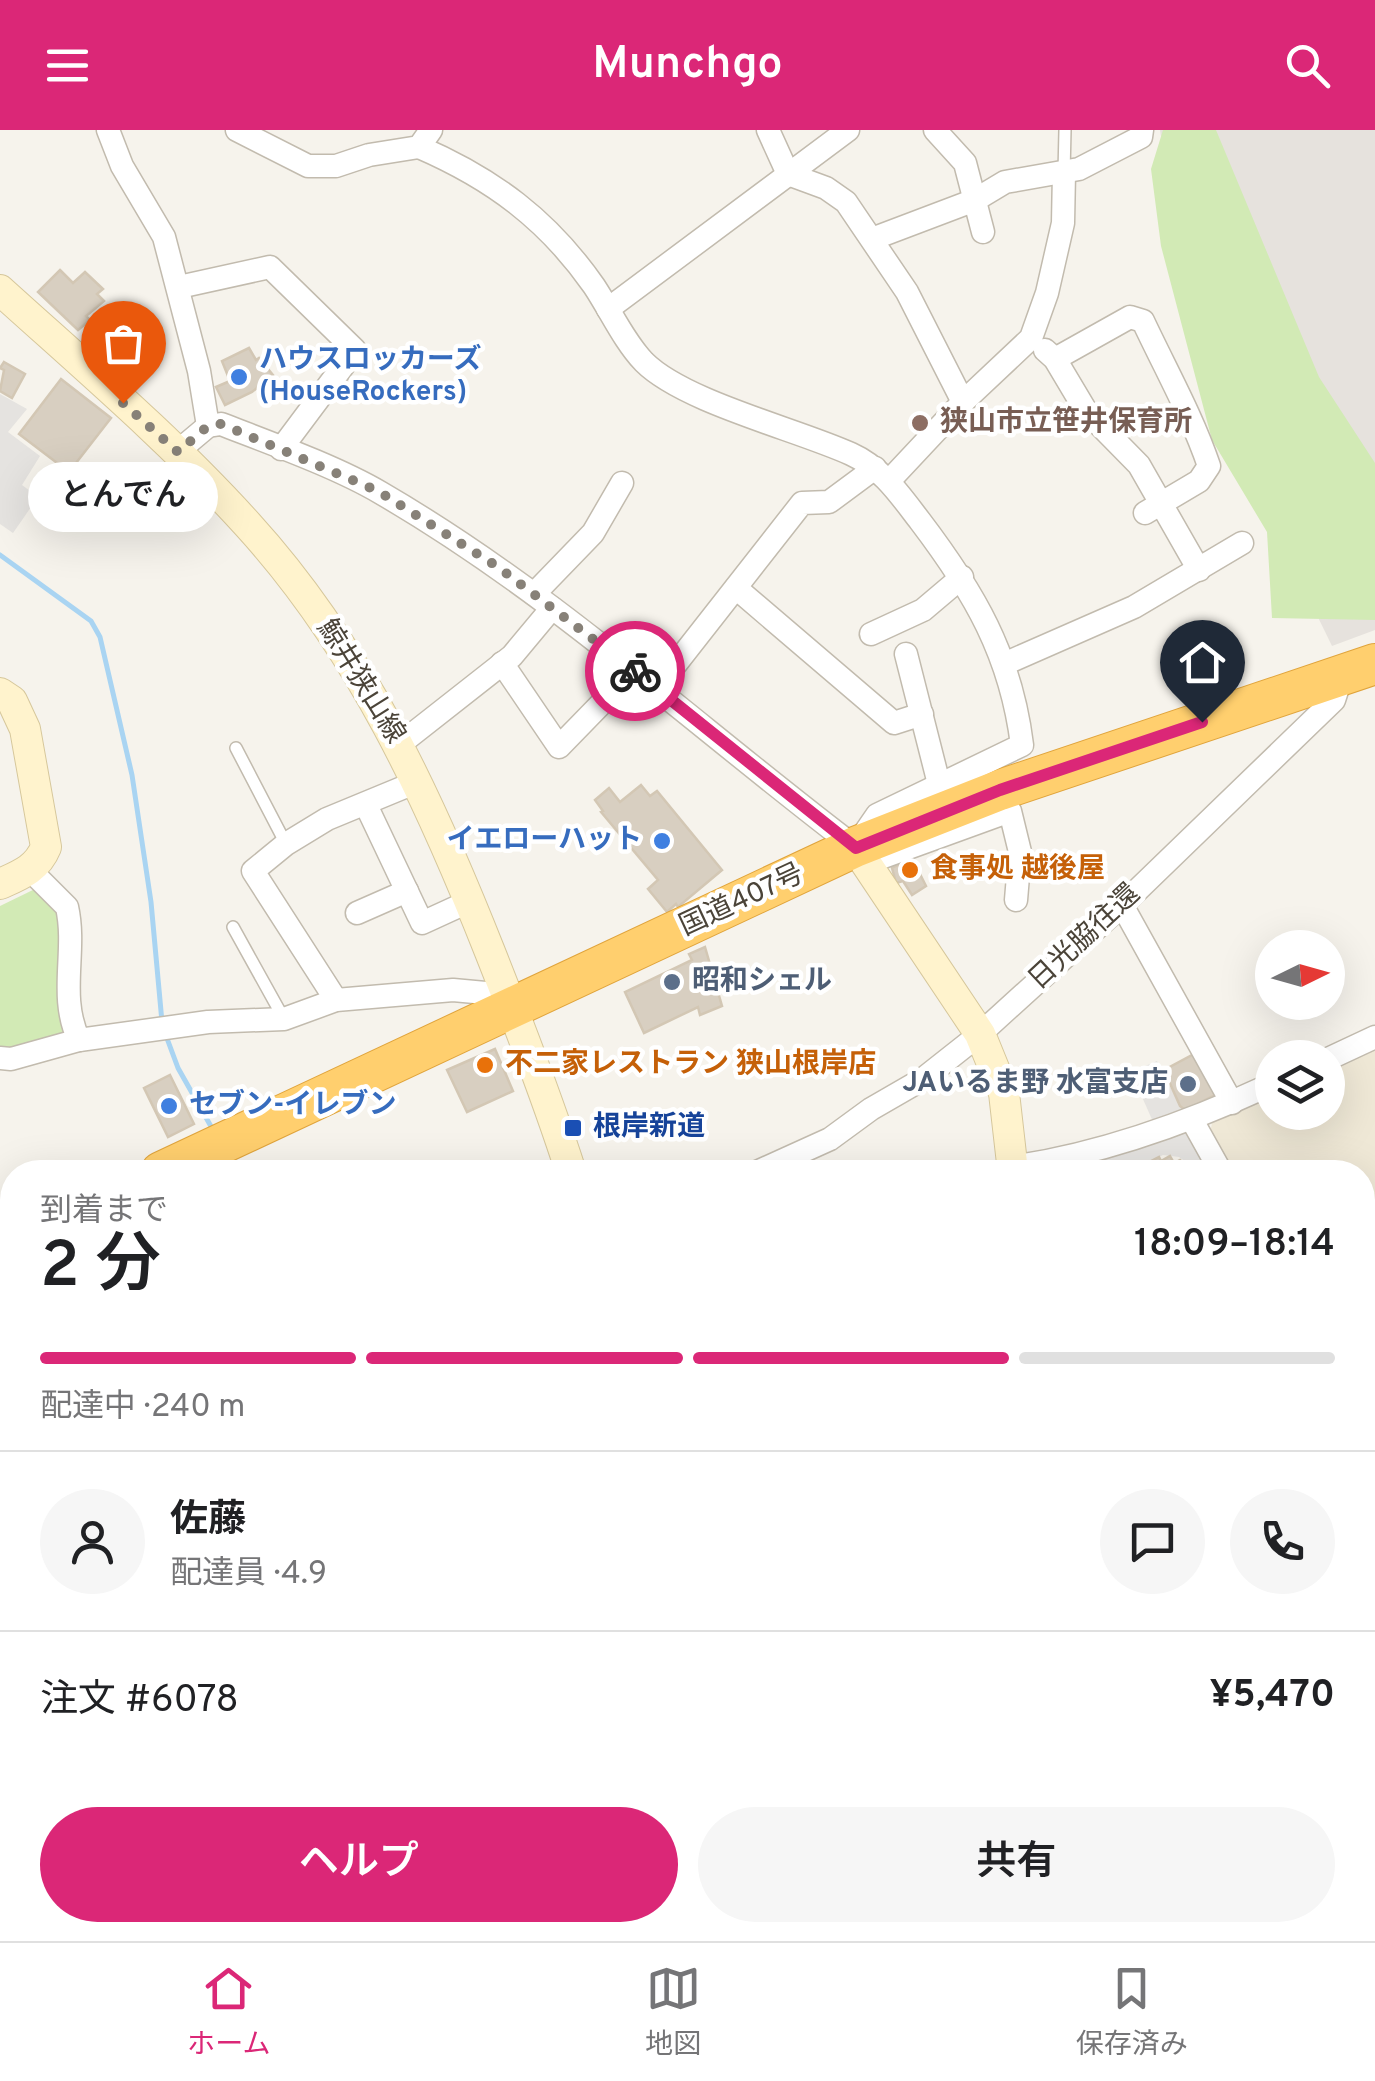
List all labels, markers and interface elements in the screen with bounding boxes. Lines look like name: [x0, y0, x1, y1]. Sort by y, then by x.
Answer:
text: Munchgo: [592, 37, 783, 94]
icon: menu: [40, 38, 95, 93]
icon: search: [1280, 38, 1335, 93]
pin: [81, 301, 166, 404]
icon: bag: [96, 316, 151, 371]
place label: ハウスロッカーズ (HouseRockers): [259, 343, 482, 411]
marker: ハウスロッカーズ (HouseRockers): [228, 366, 250, 388]
place label: 狭山市立笹井保育所: [940, 405, 1192, 441]
marker: 狭山市立笹井保育所: [909, 412, 931, 434]
callout: とんでん: [28, 463, 218, 533]
text: とんでん: [60, 477, 186, 517]
street label: 鯨井狭山線: [308, 613, 412, 751]
pin: [1160, 620, 1245, 723]
courier: [585, 621, 685, 721]
icon: home: [1175, 635, 1230, 690]
icon: bike: [608, 644, 663, 699]
place label: イエローハット: [447, 823, 642, 859]
marker: イエローハット: [651, 830, 673, 852]
place label: 食事処 越後屋: [930, 852, 1105, 888]
street label: 国道407号: [674, 857, 810, 945]
marker: 食事処 越後屋: [899, 859, 921, 881]
street label: 日光脇往還: [1022, 877, 1148, 999]
north arrow: [1255, 930, 1345, 1020]
map controls: [1255, 930, 1345, 1130]
place label: 昭和シェル: [692, 964, 832, 1000]
marker: 昭和シェル: [661, 971, 683, 993]
button: layers: [1255, 1040, 1345, 1130]
place label: 不二家レストラン 狭山根岸店: [505, 1047, 876, 1083]
marker: 不二家レストラン 狭山根岸店: [474, 1054, 496, 1076]
place label: JAいるま野 水富支店: [902, 1066, 1168, 1102]
marker: JAいるま野 水富支店: [1177, 1073, 1199, 1095]
place label: セブン-イレブン: [189, 1088, 397, 1124]
marker: セブン-イレブン: [158, 1095, 180, 1117]
place label: 根岸新道: [593, 1110, 705, 1146]
marker: 根岸新道: [562, 1117, 584, 1139]
text: 到着まで: [40, 1192, 168, 1232]
text: 18:09–18:14: [1134, 1221, 1335, 1270]
text: 2 分: [40, 1228, 161, 1310]
text: 配達中 · 240 m: [40, 1388, 245, 1428]
button: person: [40, 1489, 145, 1594]
button: chat: [1100, 1489, 1205, 1594]
button: phone: [1230, 1489, 1335, 1594]
text: 佐藤: [170, 1497, 246, 1546]
text: 配達員 · 4.9: [170, 1555, 327, 1595]
text: ¥5,470: [1209, 1672, 1335, 1721]
text: 注文 #6078: [40, 1677, 239, 1726]
button: ヘルプ: [40, 1807, 678, 1922]
button: 共有: [698, 1807, 1335, 1922]
tab: ホーム: [187, 1961, 270, 2064]
tab: 地図: [645, 1961, 701, 2064]
tab: 保存済み: [1076, 1961, 1188, 2064]

